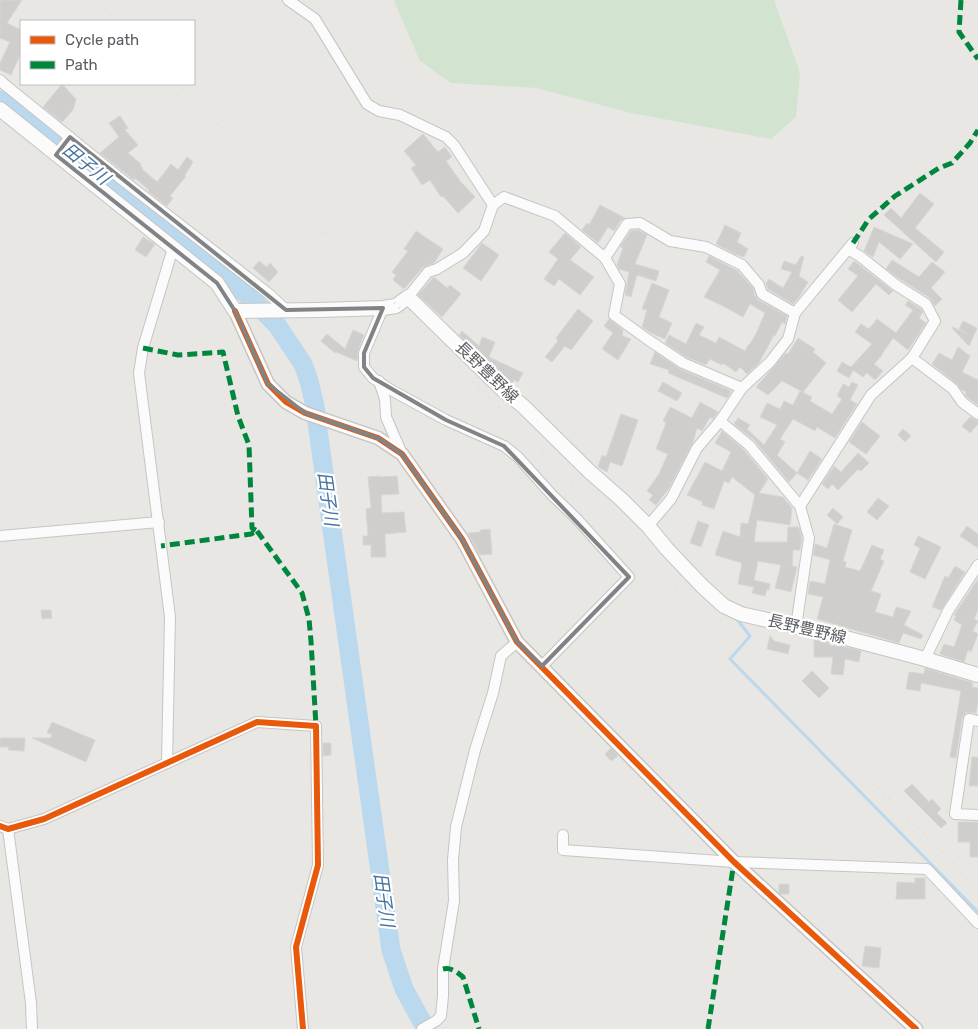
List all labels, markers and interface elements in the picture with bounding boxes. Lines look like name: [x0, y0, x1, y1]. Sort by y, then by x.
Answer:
legend: [20, 20, 195, 85]
text: Cycle path: [65, 31, 139, 49]
text: Path: [65, 56, 98, 74]
water label: 田子川: [58, 138, 115, 191]
street label: 長野豊野線: [452, 337, 522, 407]
water label: 田子川: [313, 471, 343, 529]
street label: 長野豊野線: [766, 611, 848, 647]
water label: 田子川: [369, 872, 399, 930]

